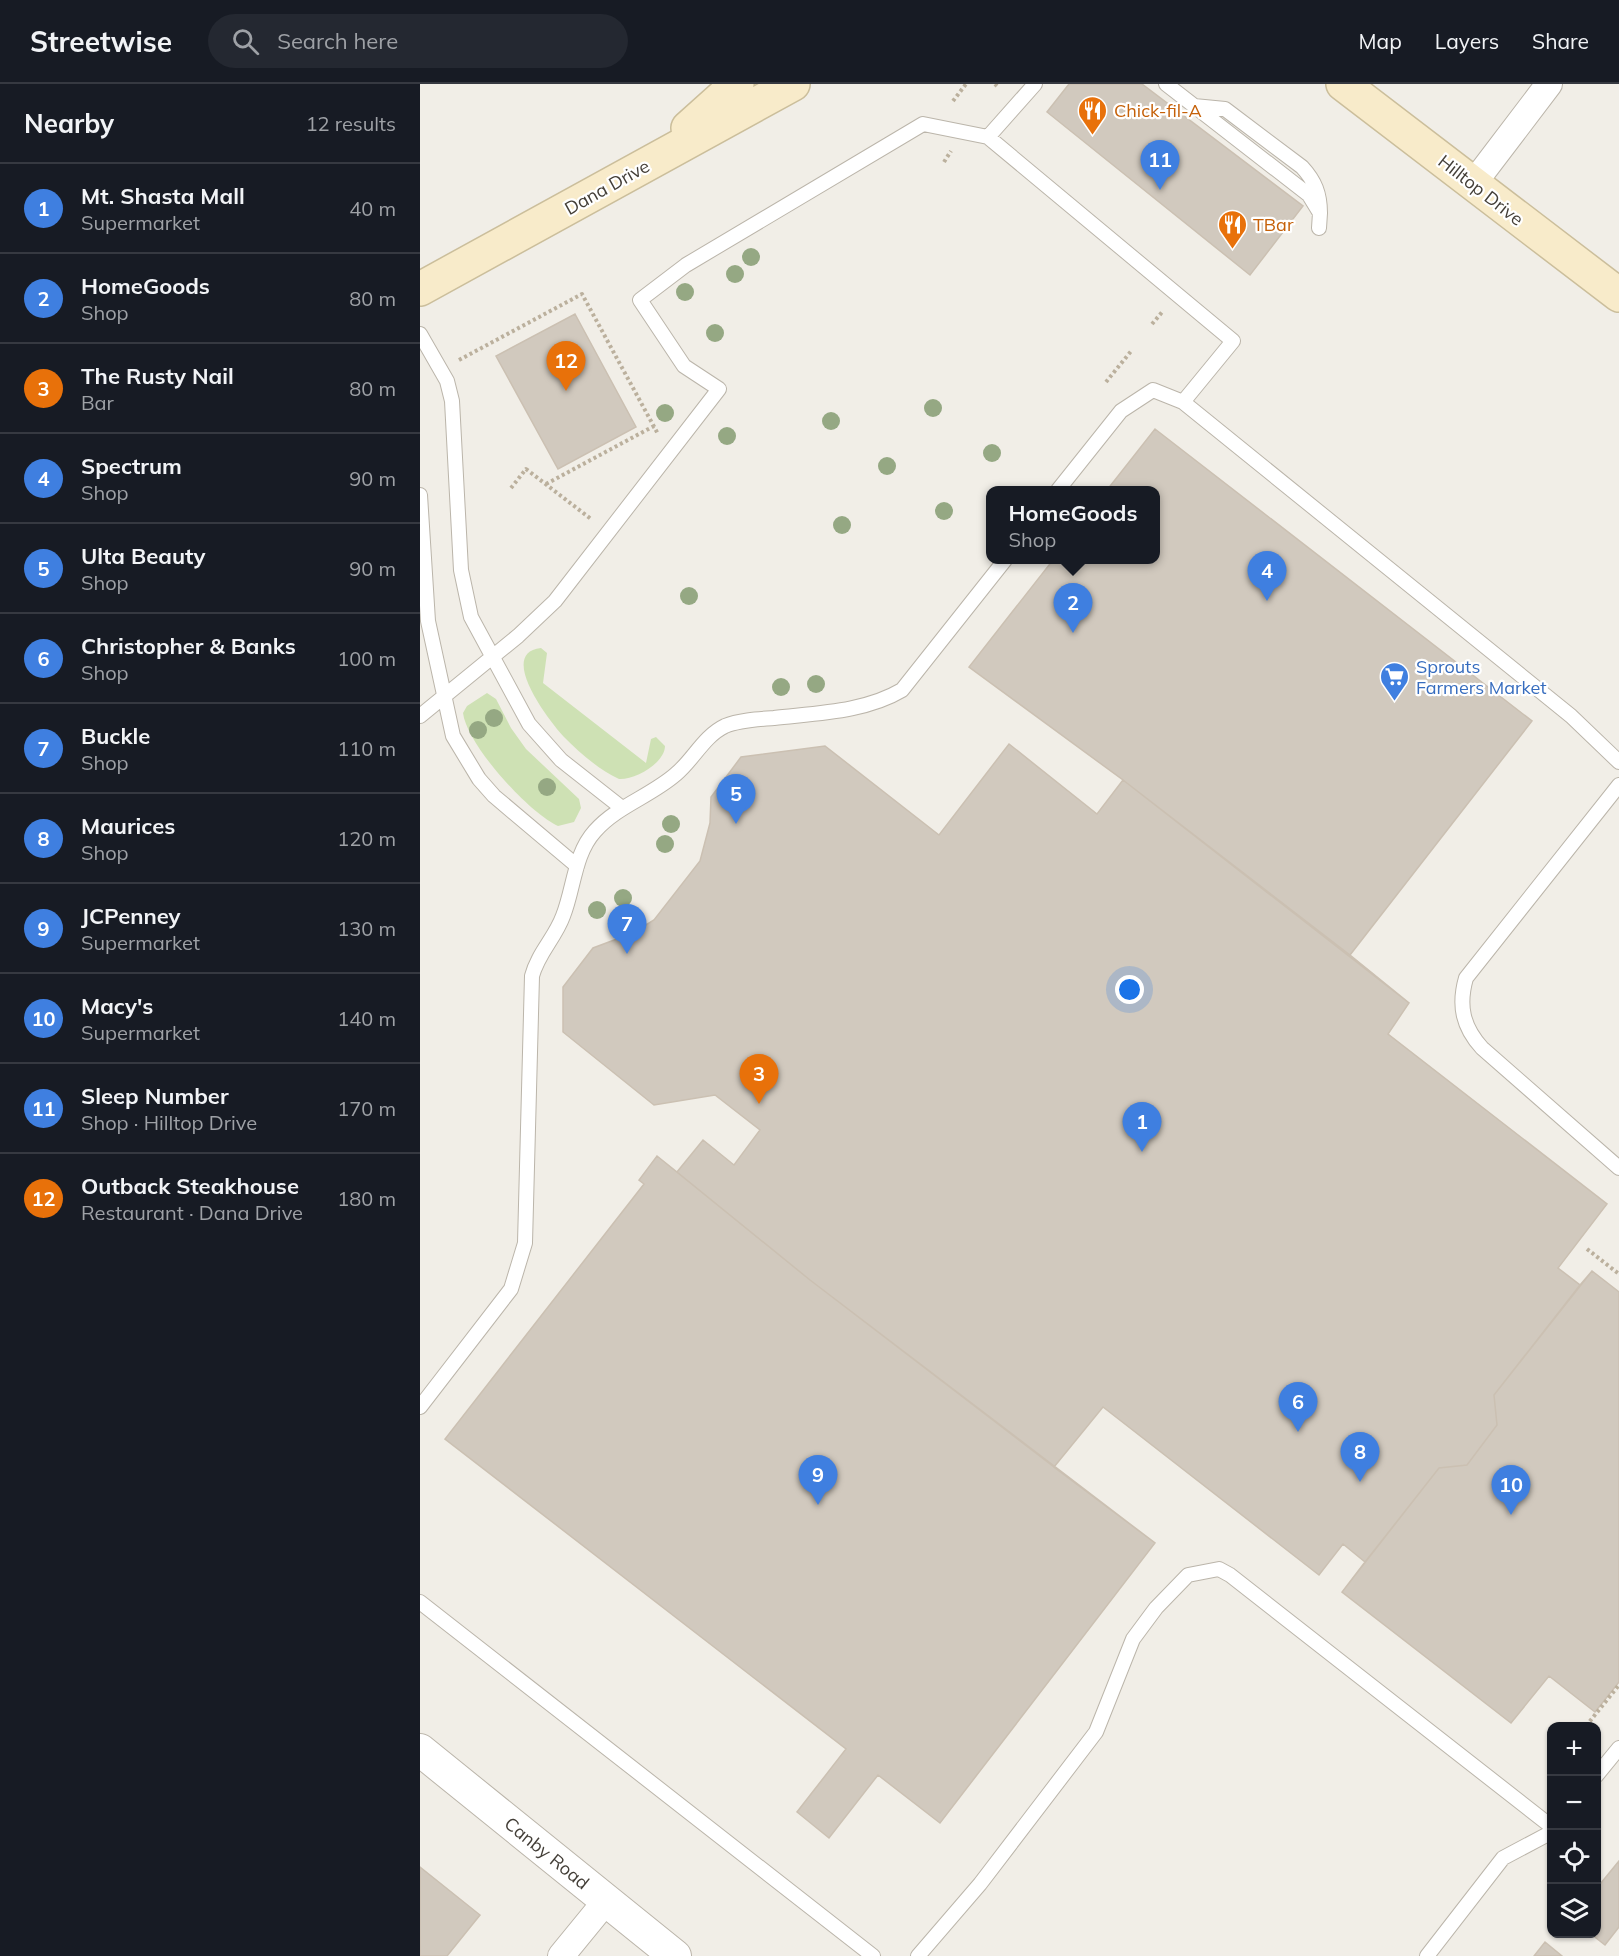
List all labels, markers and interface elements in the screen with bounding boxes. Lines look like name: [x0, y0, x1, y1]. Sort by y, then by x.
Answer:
search box: [208, 14, 628, 68]
text: Streetwise: [30, 24, 172, 59]
icon: search: [229, 25, 262, 58]
text: Search here: [277, 27, 398, 55]
text: Map: [1359, 28, 1402, 54]
text: Layers: [1435, 28, 1499, 54]
text: Share: [1532, 28, 1589, 54]
restaurant icon: Chick-fil-A: [1077, 94, 1109, 136]
place label: Chick-fil-A: [1114, 99, 1202, 122]
text: Nearby: [24, 107, 114, 140]
text: 12 results: [306, 111, 396, 136]
pin: 11: [1140, 141, 1180, 190]
street label: Hilltop Drive: [1434, 150, 1528, 230]
street label: Dana Drive: [560, 154, 654, 220]
text: Mt. Shasta Mall: [81, 182, 245, 210]
text: 1: [38, 196, 50, 221]
text: 40 m: [349, 196, 396, 221]
restaurant icon: TBar: [1216, 208, 1248, 250]
text: Supermarket: [81, 210, 200, 235]
place label: TBar: [1253, 213, 1294, 236]
text: HomeGoods: [81, 272, 210, 300]
text: 2: [38, 286, 50, 311]
text: 80 m: [349, 286, 396, 311]
text: Shop: [81, 300, 129, 325]
pin: 12: [546, 342, 586, 391]
text: The Rusty Nail: [81, 362, 234, 390]
text: 3: [38, 376, 50, 401]
text: 80 m: [349, 376, 396, 401]
text: Bar: [81, 390, 114, 415]
text: Spectrum: [81, 452, 182, 480]
text: 4: [38, 466, 50, 491]
text: 90 m: [349, 466, 396, 491]
text: Shop: [81, 480, 129, 505]
popup: [986, 486, 1160, 564]
text: HomeGoods: [1009, 499, 1137, 527]
text: Shop: [1009, 527, 1056, 552]
text: Ulta Beauty: [81, 542, 205, 570]
pin: 4: [1248, 552, 1286, 601]
text: 5: [38, 556, 50, 581]
text: 90 m: [349, 556, 396, 581]
text: Shop: [81, 570, 129, 595]
pin: 2: [1054, 584, 1092, 633]
text: Christopher & Banks: [81, 632, 296, 660]
text: 6: [38, 646, 50, 671]
text: 100 m: [337, 646, 396, 671]
place label: Sprouts Farmers Market: [1416, 655, 1547, 699]
text: Shop: [81, 660, 129, 685]
supermarket icon: Sprouts Farmers Market: [1379, 660, 1411, 702]
text: Buckle: [81, 722, 150, 750]
text: 7: [38, 736, 50, 761]
text: 110 m: [337, 736, 396, 761]
text: Shop: [81, 750, 129, 775]
pin: 5: [716, 774, 756, 824]
text: Maurices: [81, 812, 175, 840]
text: 8: [38, 826, 50, 851]
text: 120 m: [337, 826, 396, 851]
text: Shop: [81, 840, 129, 865]
text: JCPenney: [81, 902, 181, 930]
pin: 7: [608, 904, 646, 954]
text: 9: [38, 916, 50, 941]
text: 130 m: [337, 916, 396, 941]
text: Supermarket: [81, 930, 200, 955]
your location: [1115, 975, 1144, 1004]
text: Macy's: [81, 992, 153, 1020]
text: 10: [32, 1006, 56, 1031]
text: 140 m: [337, 1006, 396, 1031]
text: Supermarket: [81, 1020, 200, 1045]
pin: 3: [740, 1054, 778, 1104]
text: Sleep Number: [81, 1082, 229, 1110]
text: 11: [32, 1096, 56, 1121]
text: 170 m: [337, 1096, 396, 1121]
pin: 1: [1122, 1102, 1162, 1152]
text: Shop · Hilltop Drive: [81, 1110, 257, 1135]
text: Outback Steakhouse: [81, 1172, 299, 1200]
text: 12: [32, 1186, 56, 1211]
text: 180 m: [337, 1186, 396, 1211]
text: Restaurant · Dana Drive: [81, 1200, 303, 1225]
pin: 6: [1278, 1382, 1318, 1432]
pin: 8: [1340, 1432, 1380, 1482]
pin: 9: [798, 1456, 838, 1505]
pin: 10: [1492, 1466, 1530, 1515]
map controls: [1547, 1722, 1601, 1938]
button: +: [1547, 1722, 1601, 1776]
button: −: [1547, 1776, 1601, 1830]
street label: Canby Road: [500, 1812, 594, 1894]
button: locate: [1547, 1830, 1601, 1884]
button: layers: [1547, 1884, 1601, 1938]

